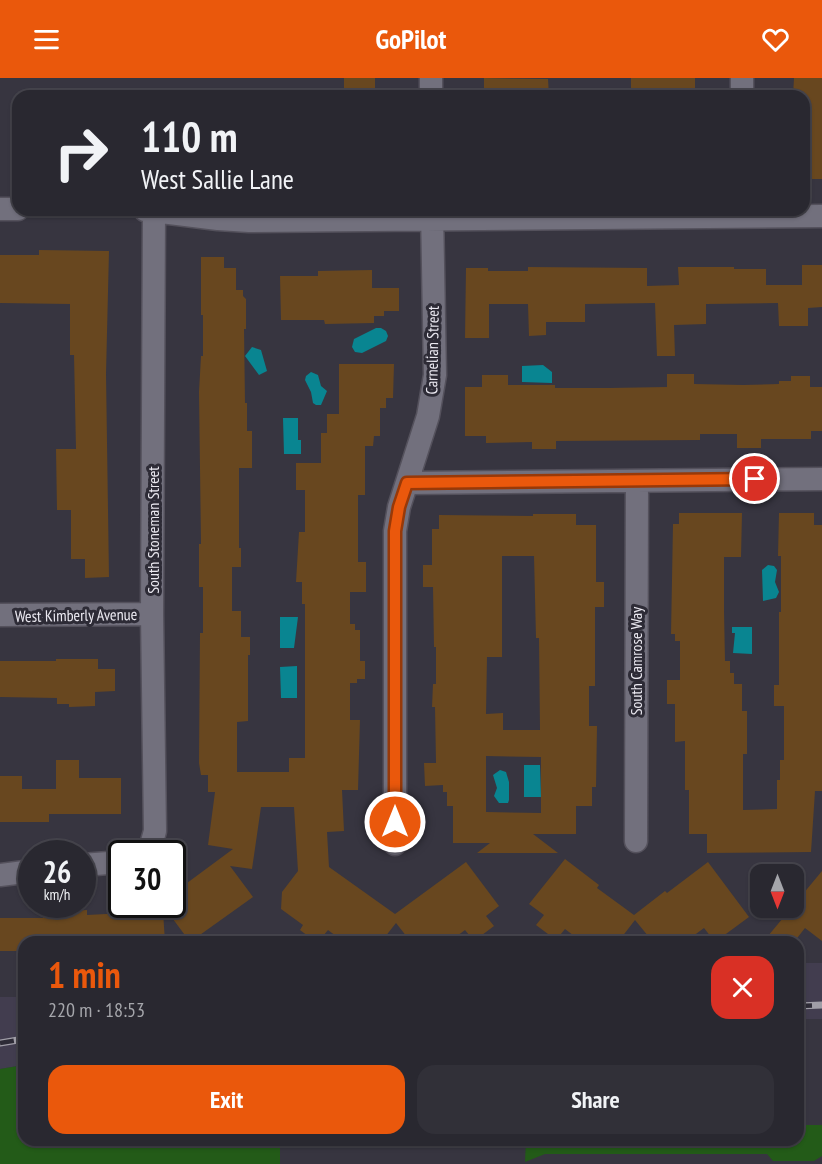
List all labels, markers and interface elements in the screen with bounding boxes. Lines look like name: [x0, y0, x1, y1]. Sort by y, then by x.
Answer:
text: GoPilot: [376, 22, 446, 56]
icon: menu: [30, 23, 63, 56]
icon: heart: [759, 23, 792, 56]
text: 110 m: [141, 109, 238, 164]
icon: right: [42, 114, 120, 192]
text: West Sallie Lane: [141, 162, 294, 196]
street label: Carnelian Street: [421, 305, 443, 395]
pin: [729, 453, 780, 504]
icon: arrive: [738, 462, 771, 495]
street label: South Stoneman Street: [143, 466, 163, 594]
street label: West Kimberly Avenue: [15, 604, 137, 626]
street label: South Camrose Way: [626, 607, 646, 715]
position arrow: [363, 790, 427, 854]
speed limit sign: 30: [108, 840, 186, 918]
text: 26: [43, 852, 71, 891]
north arrow: [750, 864, 804, 918]
map controls: [750, 864, 804, 918]
text: km/h: [44, 885, 70, 904]
text: 1 min: [48, 951, 121, 998]
button: close: [711, 956, 774, 1019]
text: 220 m · 18:53: [48, 997, 145, 1023]
button: Exit: [48, 1065, 405, 1134]
button: Share: [417, 1065, 774, 1134]

